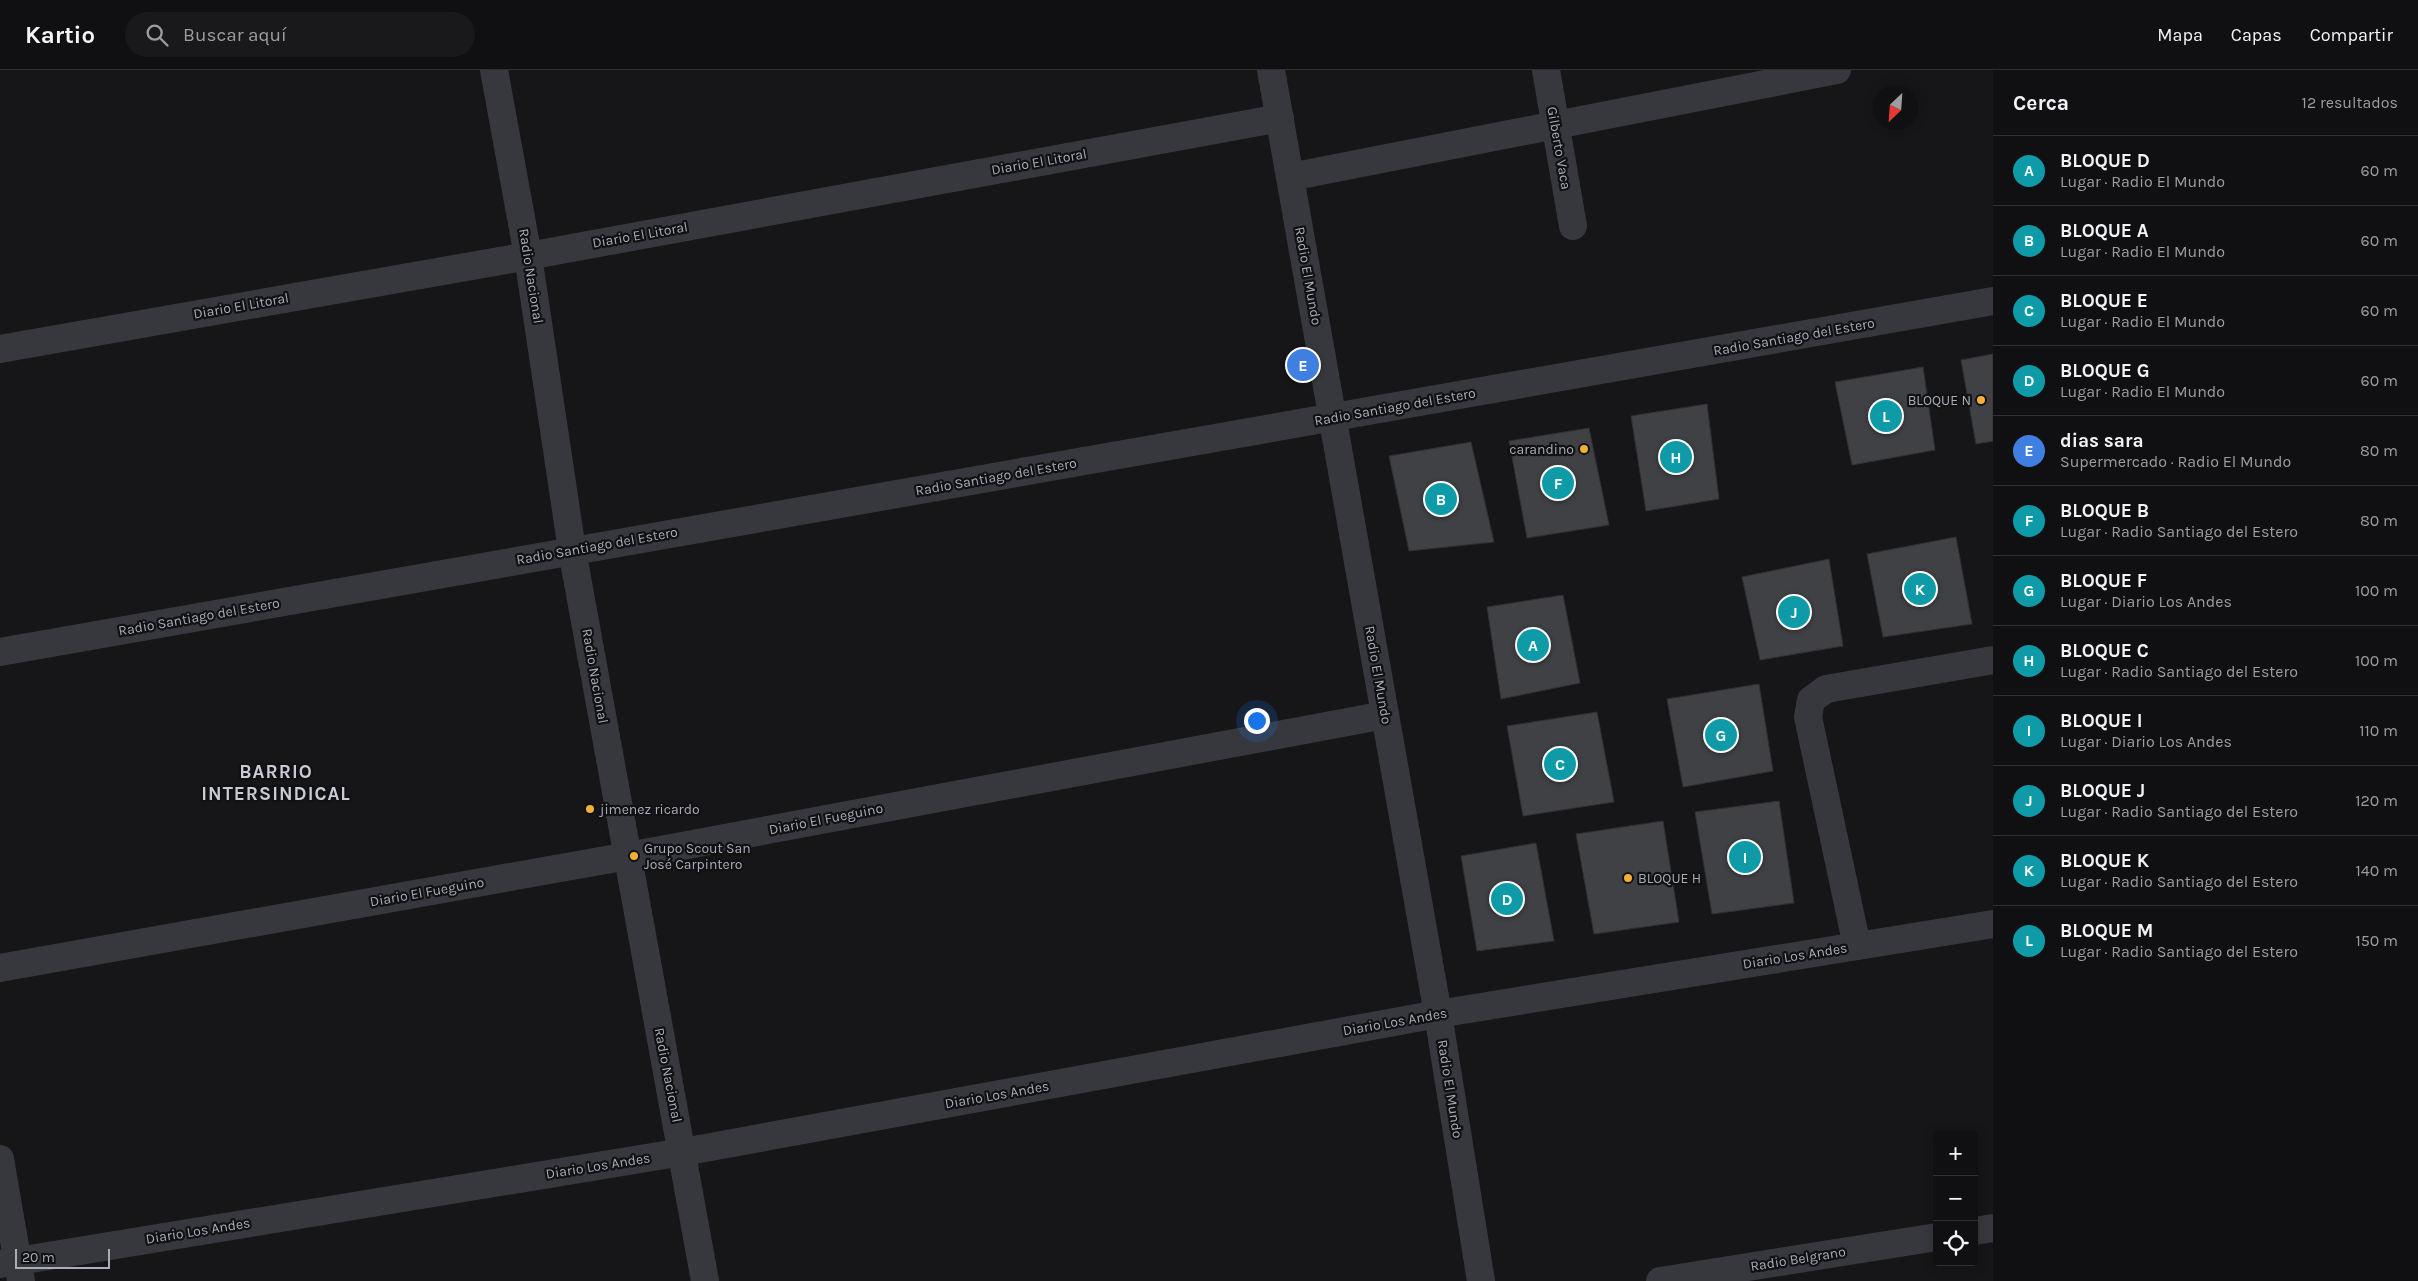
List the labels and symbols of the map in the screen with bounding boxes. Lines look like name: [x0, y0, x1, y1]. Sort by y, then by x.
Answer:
north arrow: [1873, 85, 1918, 130]
street label: Gilberto Vaca: [1543, 105, 1575, 191]
street label: Diario El Litoral: [990, 145, 1088, 179]
street label: Diario El Litoral: [591, 218, 689, 252]
street label: Radio El Mundo: [1291, 225, 1325, 327]
street label: Radio Nacional: [515, 227, 547, 325]
street label: Diario El Litoral: [192, 289, 290, 323]
street label: Radio Santiago del Estero: [1712, 314, 1876, 360]
pin: E: [1287, 346, 1319, 384]
street label: Radio Santiago del Estero: [1313, 384, 1477, 430]
place label: BLOQUE N: [1908, 392, 1971, 409]
marker: BLOQUE N: [1975, 394, 1987, 406]
pin: L: [1870, 397, 1902, 435]
pin: H: [1660, 438, 1692, 476]
place label: carandino: [1509, 441, 1574, 458]
marker: carandino: [1578, 443, 1590, 455]
street label: Radio Santiago del Estero: [914, 454, 1078, 500]
pin: F: [1542, 464, 1574, 502]
pin: B: [1425, 480, 1457, 518]
street label: Radio Santiago del Estero: [515, 523, 679, 569]
pin: K: [1904, 570, 1936, 608]
pin: J: [1778, 593, 1810, 631]
street label: Radio Santiago del Estero: [117, 594, 281, 640]
street label: Radio El Mundo: [1361, 624, 1395, 726]
pin: A: [1517, 626, 1549, 664]
street label: Radio Nacional: [578, 627, 612, 725]
your location: [1244, 708, 1270, 734]
pin: G: [1705, 716, 1737, 754]
pin: C: [1544, 745, 1576, 783]
district label: BARRIO INTERSINDICAL: [201, 761, 351, 805]
street label: Diario El Fueguino: [768, 800, 884, 838]
place label: jimenez ricardo: [598, 801, 700, 818]
marker: jimenez ricardo: [584, 803, 596, 815]
pin: I: [1729, 838, 1761, 876]
place label: Grupo Scout San José Carpintero: [644, 840, 751, 873]
marker: Grupo Scout San José Carpintero: [628, 850, 640, 862]
place label: BLOQUE H: [1638, 870, 1701, 887]
marker: BLOQUE H: [1622, 872, 1634, 884]
street label: Diario El Fueguino: [369, 874, 485, 910]
pin: D: [1491, 880, 1523, 918]
street label: Diario Los Andes: [1742, 939, 1848, 973]
street label: Diario Los Andes: [1342, 1004, 1448, 1040]
street label: Radio Nacional: [650, 1026, 686, 1124]
street label: Radio El Mundo: [1434, 1038, 1466, 1140]
street label: Diario Los Andes: [944, 1077, 1050, 1113]
street label: Diario Los Andes: [545, 1149, 651, 1183]
street label: Diario Los Andes: [145, 1214, 251, 1248]
street label: Radio Belgrano: [1749, 1243, 1847, 1275]
scale bar: [15, 1246, 110, 1269]

